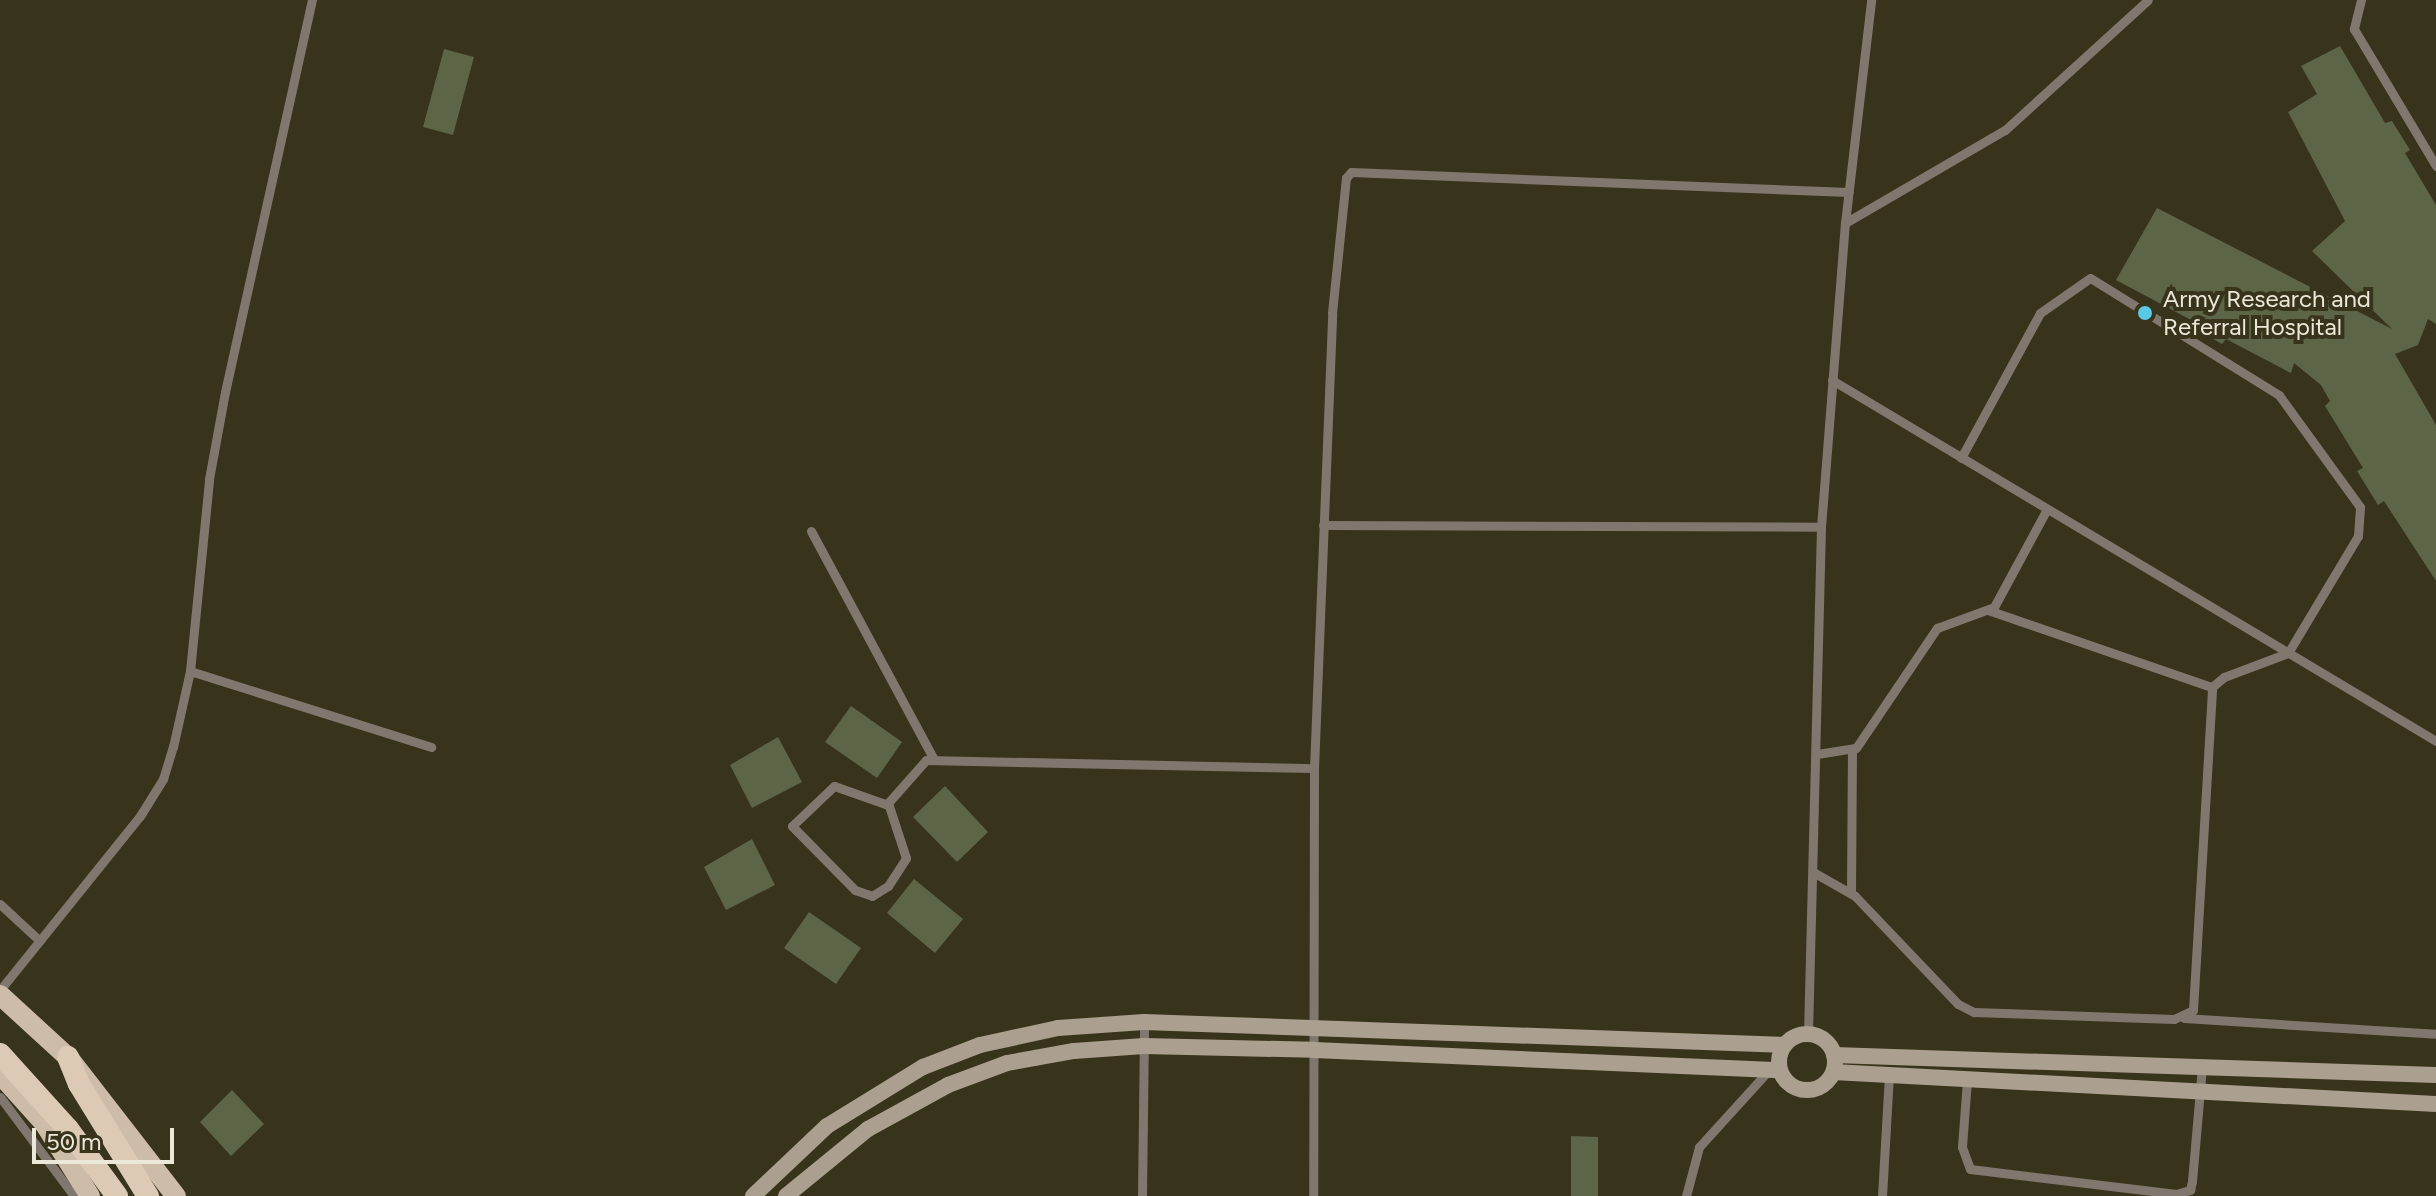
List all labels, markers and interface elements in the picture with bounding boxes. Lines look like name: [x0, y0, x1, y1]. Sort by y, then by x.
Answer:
place label: Army Research and Referral Hospital: [2163, 285, 2371, 341]
marker: Army Research and Referral Hospital: [2134, 302, 2156, 324]
scale bar: [36, 1112, 178, 1162]
text: 50 m: [46, 1127, 102, 1156]

